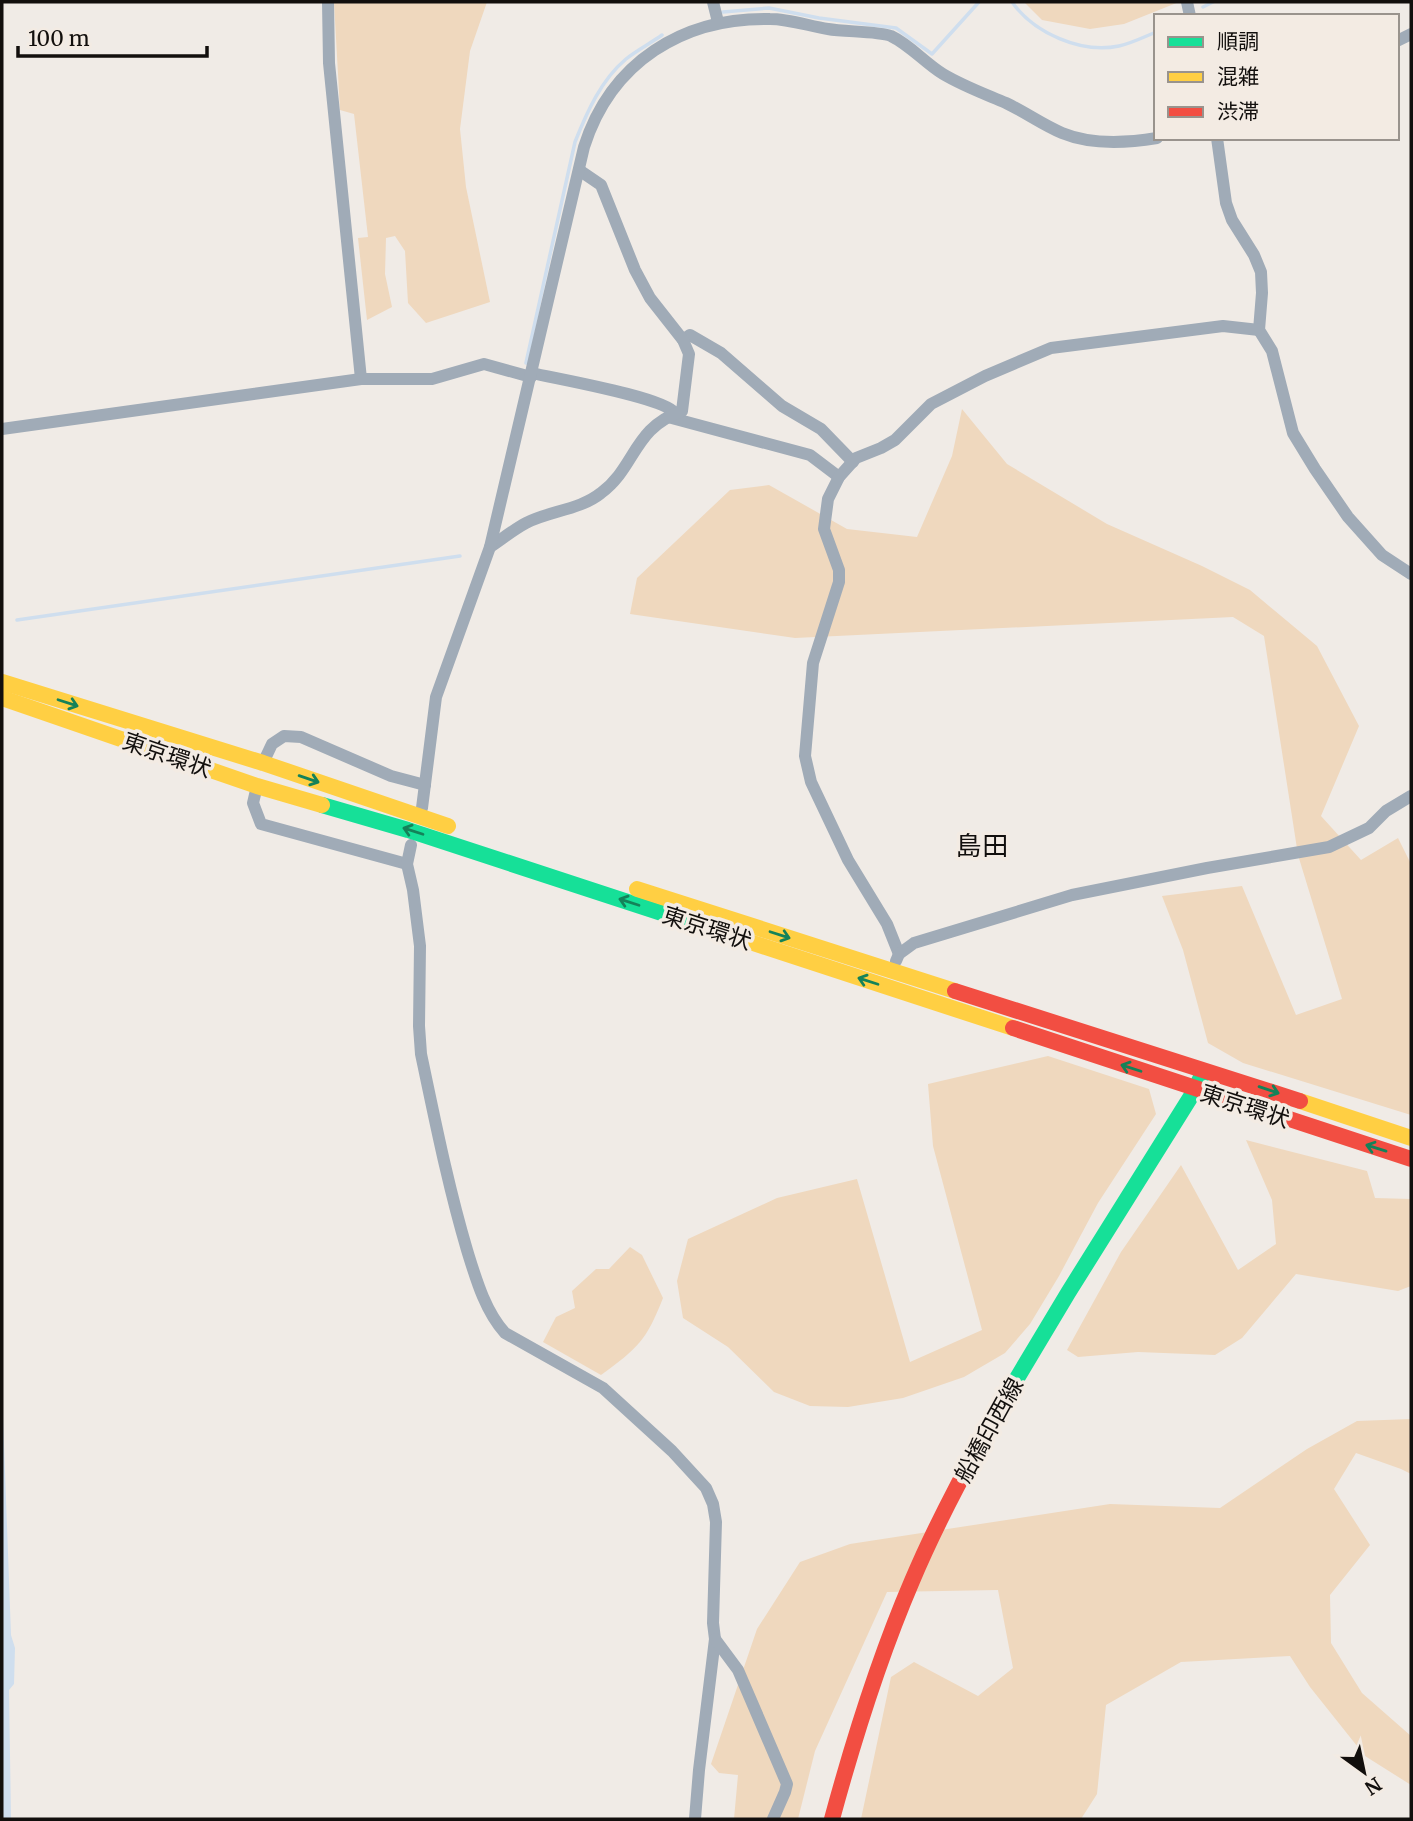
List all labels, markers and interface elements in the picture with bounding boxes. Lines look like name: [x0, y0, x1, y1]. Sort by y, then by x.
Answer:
scale bar: [18, 14, 206, 58]
legend: [1154, 14, 1399, 140]
text: 100 m: [28, 25, 90, 52]
text: 順調: [1217, 28, 1259, 55]
text: 混雑: [1217, 63, 1259, 90]
text: 渋滞: [1217, 98, 1259, 125]
one-way arrow: [57, 698, 79, 710]
street label: 東京環状: [119, 726, 215, 783]
one-way arrow: [297, 774, 319, 786]
one-way arrow: [402, 824, 424, 837]
district label: 島田: [956, 829, 1008, 862]
one-way arrow: [618, 895, 640, 908]
street label: 東京環状: [659, 900, 755, 956]
one-way arrow: [769, 930, 791, 942]
one-way arrow: [858, 974, 880, 986]
one-way arrow: [1120, 1061, 1142, 1073]
street label: 東京環状: [1197, 1078, 1293, 1134]
one-way arrow: [1257, 1085, 1279, 1097]
one-way arrow: [1366, 1141, 1388, 1153]
street label: 船橋印西線: [948, 1372, 1029, 1487]
north arrow: [1329, 1737, 1399, 1807]
text: N: [1360, 1772, 1386, 1800]

